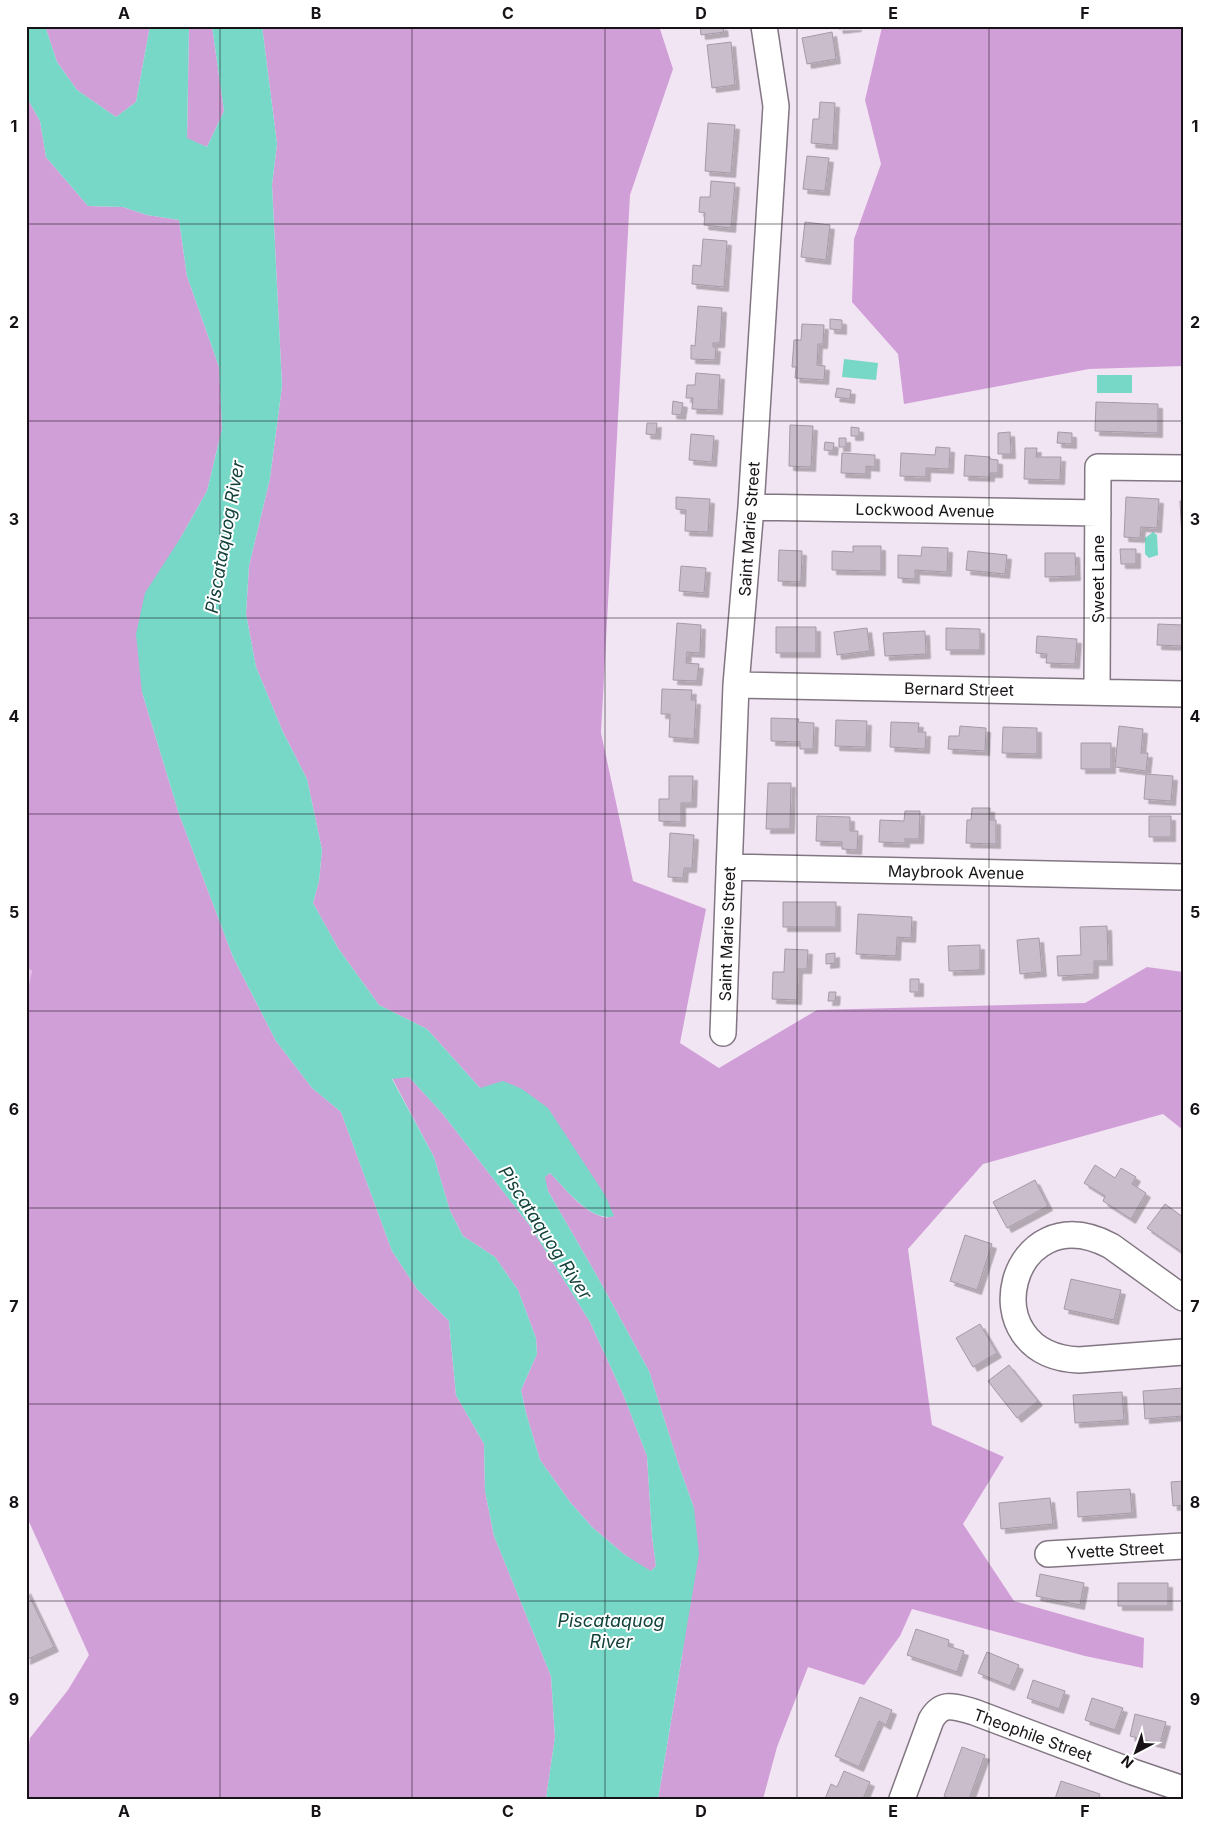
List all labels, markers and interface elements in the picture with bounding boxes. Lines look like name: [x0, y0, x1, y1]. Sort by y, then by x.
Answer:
text: A: [118, 3, 130, 23]
text: B: [311, 3, 321, 23]
text: C: [502, 3, 514, 23]
text: D: [695, 3, 707, 23]
text: E: [888, 3, 898, 23]
text: F: [1080, 3, 1090, 23]
text: 1: [11, 116, 17, 136]
text: 1: [1192, 116, 1198, 136]
text: 2: [9, 312, 19, 332]
text: 2: [1190, 312, 1200, 332]
water label: Piscataquog River: [201, 458, 249, 615]
street label: Saint Marie Street: [734, 461, 764, 597]
street label: Lockwood Avenue: [855, 499, 995, 521]
text: 3: [9, 509, 19, 529]
text: 3: [1190, 509, 1200, 529]
street label: Sweet Lane: [1088, 535, 1108, 623]
street label: Bernard Street: [904, 678, 1014, 700]
text: 4: [9, 706, 20, 726]
text: 4: [1190, 706, 1201, 726]
street label: Maybrook Avenue: [888, 861, 1024, 883]
street label: Saint Marie Street: [715, 866, 739, 1002]
text: 5: [9, 902, 19, 922]
text: 5: [1190, 902, 1200, 922]
text: 6: [9, 1099, 19, 1119]
text: 6: [1190, 1099, 1200, 1119]
water label: Piscataquog River: [494, 1162, 597, 1304]
text: 7: [9, 1296, 19, 1316]
text: 7: [1190, 1296, 1200, 1316]
text: 8: [9, 1492, 19, 1512]
text: 8: [1190, 1492, 1200, 1512]
street label: Yvette Street: [1066, 1537, 1164, 1563]
water label: Piscataquog River: [558, 1610, 665, 1652]
text: 9: [9, 1689, 19, 1709]
text: 9: [1190, 1689, 1200, 1709]
street label: Theophile Street: [971, 1704, 1095, 1766]
north arrow: [1112, 1728, 1162, 1778]
text: N: [1118, 1752, 1137, 1772]
text: A: [118, 1801, 130, 1821]
text: B: [311, 1801, 321, 1821]
text: C: [502, 1801, 514, 1821]
text: D: [695, 1801, 707, 1821]
text: E: [888, 1801, 898, 1821]
text: F: [1080, 1801, 1090, 1821]

